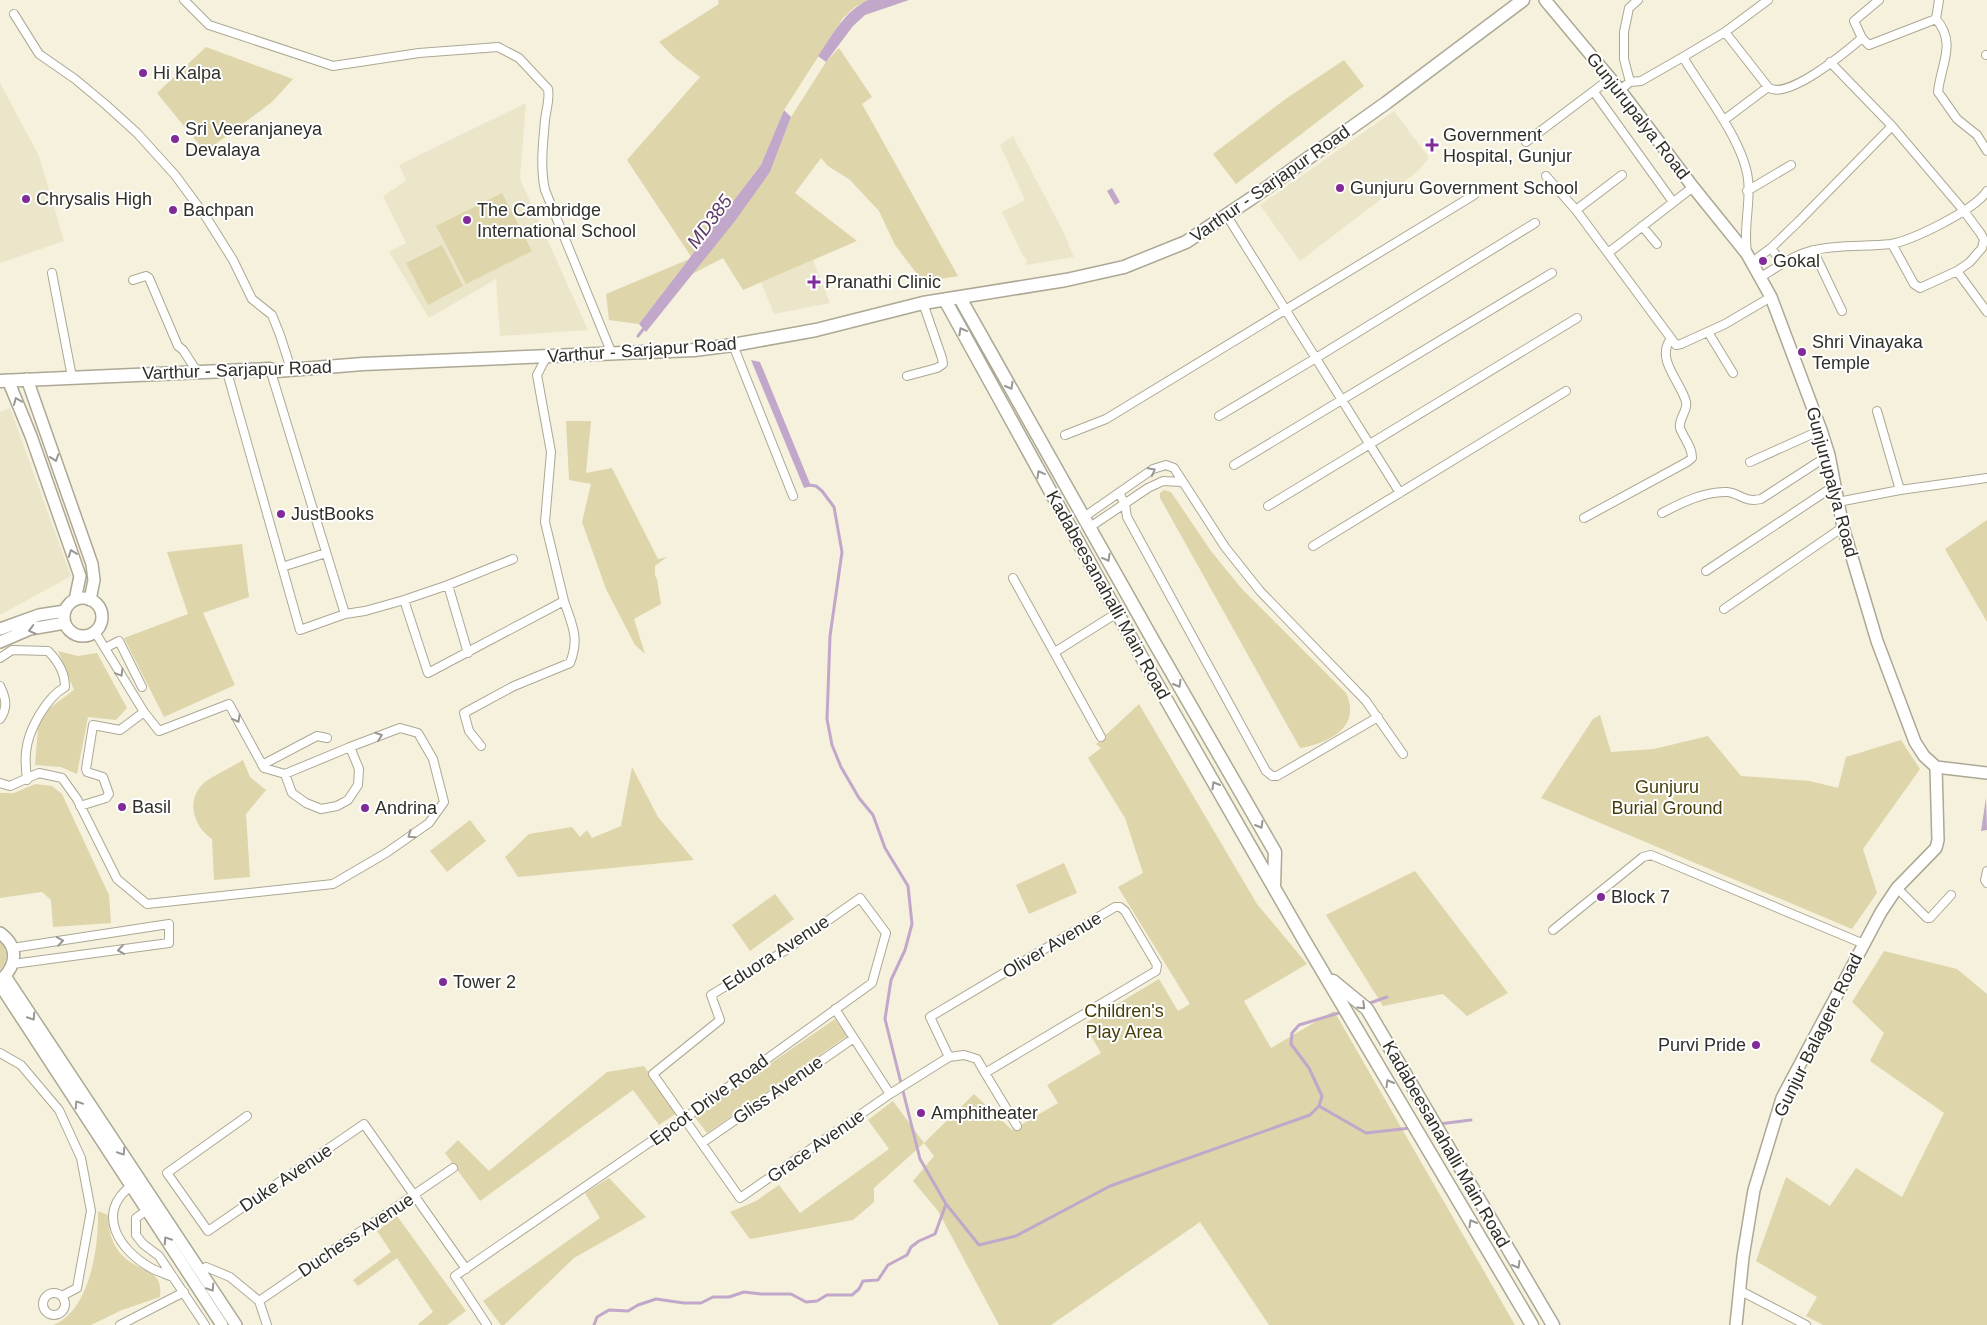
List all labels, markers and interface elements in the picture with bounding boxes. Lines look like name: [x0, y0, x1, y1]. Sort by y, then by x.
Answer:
street label: Gunjurupalya Road: [1582, 49, 1694, 183]
place label: Hi Kalpa: [153, 63, 222, 83]
marker: Hi Kalpa: [137, 67, 149, 79]
place label: Sri Veeranjaneya Devalaya: [185, 119, 323, 160]
street label: Varthur - Sarjapur Road: [1187, 121, 1353, 247]
place label: Government Hospital, Gunjur: [1443, 125, 1572, 166]
marker: Sri Veeranjaneya Devalaya: [169, 133, 181, 145]
marker: Government Hospital, Gunjur: [1425, 138, 1439, 152]
place label: Gunjuru Government School: [1350, 178, 1578, 198]
marker: Gunjuru Government School: [1334, 182, 1346, 194]
place label: Chrysalis High: [36, 189, 152, 209]
water label: MD385: [683, 190, 736, 252]
marker: Chrysalis High: [20, 193, 32, 205]
place label: Bachpan: [183, 200, 254, 220]
place label: The Cambridge International School: [477, 200, 636, 241]
marker: Bachpan: [167, 204, 179, 216]
marker: The Cambridge International School: [461, 214, 473, 226]
place label: Gokal: [1773, 251, 1820, 271]
marker: Gokal: [1757, 255, 1769, 267]
place label: Pranathi Clinic: [825, 272, 941, 292]
marker: Pranathi Clinic: [807, 275, 821, 289]
one-way arrow: [958, 328, 968, 337]
place label: Shri Vinayaka Temple: [1812, 332, 1924, 373]
street label: Varthur - Sarjapur Road: [547, 333, 737, 367]
marker: Shri Vinayaka Temple: [1796, 346, 1808, 358]
street label: Varthur - Sarjapur Road: [142, 357, 332, 383]
one-way arrow: [1004, 380, 1014, 389]
one-way arrow: [12, 397, 23, 406]
street label: Gunjurupalya Road: [1802, 404, 1862, 560]
one-way arrow: [49, 453, 59, 462]
one-way arrow: [1147, 467, 1156, 477]
one-way arrow: [1037, 470, 1047, 479]
street label: Kadabeesanahalli Main Road: [1042, 487, 1174, 703]
place label: JustBooks: [291, 504, 374, 524]
marker: JustBooks: [275, 508, 287, 520]
one-way arrow: [68, 550, 78, 558]
one-way arrow: [1101, 552, 1111, 561]
one-way arrow: [28, 624, 36, 635]
one-way arrow: [114, 668, 124, 677]
one-way arrow: [1172, 679, 1182, 688]
one-way arrow: [231, 714, 241, 723]
one-way arrow: [375, 732, 383, 742]
park label: Gunjuru Burial Ground: [1611, 777, 1723, 818]
one-way arrow: [1211, 781, 1221, 790]
place label: Basil: [132, 797, 171, 817]
place label: Andrina: [375, 798, 438, 818]
marker: Basil: [116, 801, 128, 813]
marker: Andrina: [359, 802, 371, 814]
one-way arrow: [1253, 819, 1263, 828]
one-way arrow: [407, 829, 417, 838]
place label: Block 7: [1611, 887, 1670, 907]
marker: Block 7: [1595, 891, 1607, 903]
street label: Oliver Avenue: [999, 908, 1105, 982]
street label: Eduora Avenue: [719, 911, 833, 995]
one-way arrow: [56, 936, 65, 946]
one-way arrow: [117, 944, 126, 954]
street label: Gunjur Balagere Road: [1770, 950, 1866, 1120]
place label: Tower 2: [453, 972, 516, 992]
marker: Tower 2: [437, 976, 449, 988]
one-way arrow: [1357, 1000, 1366, 1009]
park label: Children's Play Area: [1084, 1001, 1164, 1042]
one-way arrow: [26, 1011, 35, 1020]
place label: Purvi Pride: [1658, 1035, 1746, 1055]
street label: Kadabeesanahalli Main Road: [1379, 1037, 1513, 1251]
marker: Purvi Pride: [1750, 1039, 1762, 1051]
street label: Epcot Drive Road: [646, 1050, 772, 1150]
street label: Gliss Avenue: [729, 1052, 827, 1128]
one-way arrow: [1386, 1079, 1396, 1088]
one-way arrow: [75, 1101, 84, 1110]
place label: Amphitheater: [931, 1103, 1038, 1123]
street label: Grace Avenue: [764, 1105, 868, 1187]
marker: Amphitheater: [915, 1107, 927, 1119]
street label: Duke Avenue: [236, 1140, 336, 1216]
one-way arrow: [115, 1147, 125, 1156]
street label: Duchess Avenue: [295, 1189, 417, 1281]
one-way arrow: [1468, 1219, 1478, 1228]
one-way arrow: [164, 1237, 173, 1246]
one-way arrow: [1511, 1260, 1521, 1269]
one-way arrow: [205, 1282, 215, 1291]

